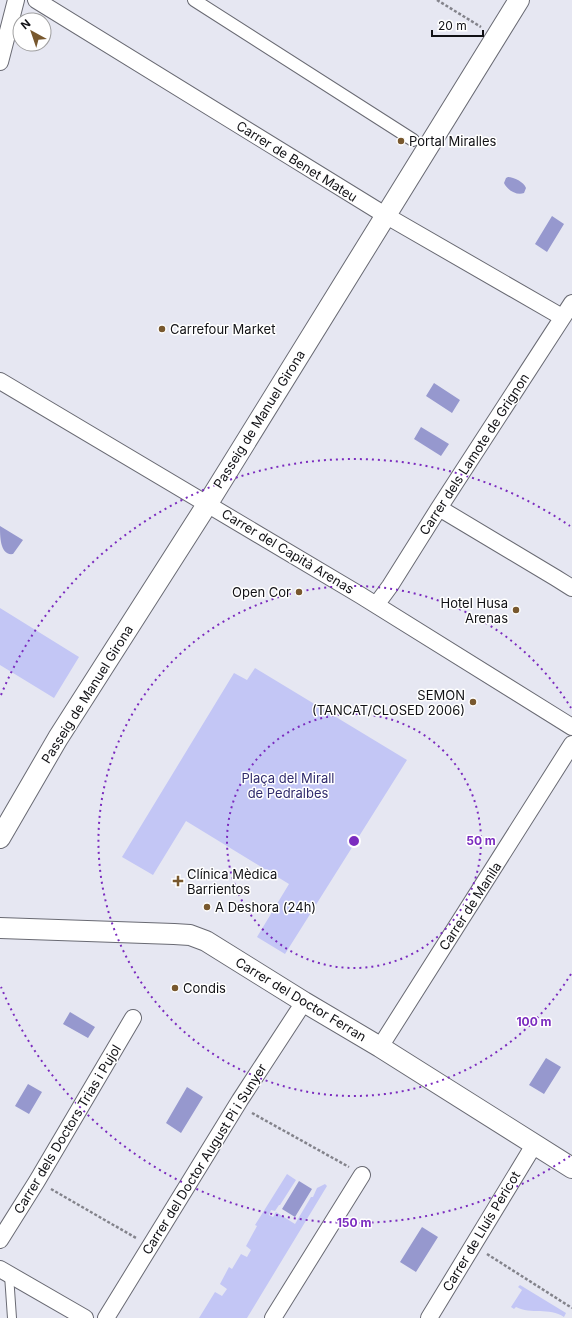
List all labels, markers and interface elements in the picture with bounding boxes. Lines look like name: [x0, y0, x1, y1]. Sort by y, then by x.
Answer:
north arrow: [12, 12, 52, 52]
scale bar: [432, 12, 483, 38]
text: N: [18, 16, 33, 32]
text: 20 m: [438, 18, 467, 33]
street label: Carrer de Benet Mateu: [234, 117, 360, 205]
place label: Portal Miralles: [409, 133, 497, 149]
marker: Portal Miralles: [396, 136, 406, 146]
place label: Carrefour Market: [170, 321, 275, 337]
marker: Carrefour Market: [157, 324, 167, 334]
street label: Passeig de Manuel Girona: [210, 347, 308, 491]
street label: Carrer dels Lamote de Grignon: [416, 370, 532, 538]
street label: Carrer del Capità Arenas: [219, 505, 357, 597]
place label: Open Cor: [232, 584, 291, 600]
marker: Open Cor: [294, 587, 304, 597]
place label: Hotel Husa Arenas: [441, 595, 508, 626]
marker: Hotel Husa Arenas: [511, 605, 521, 615]
street label: Passeig de Manuel Girona: [38, 622, 136, 766]
place label: SEMON (TANCAT/CLOSED 2006): [312, 687, 465, 718]
marker: SEMON (TANCAT/CLOSED 2006): [468, 697, 478, 707]
park label: Plaça del Mirall de Pedralbes: [242, 770, 335, 801]
text: 50 m: [466, 833, 496, 848]
centre of rings: [347, 834, 361, 848]
street label: Carrer de Manila: [435, 859, 505, 953]
place label: Clínica Mèdica Barrientos: [187, 866, 277, 897]
marker: Clínica Mèdica Barrientos: [172, 875, 184, 887]
place label: A Deshora (24h): [215, 899, 316, 915]
marker: A Deshora (24h): [202, 902, 212, 912]
street label: Carrer del Doctor Ferran: [233, 954, 369, 1044]
place label: Condis: [183, 980, 226, 996]
marker: Condis: [170, 983, 180, 993]
text: 100 m: [516, 1014, 552, 1029]
street label: Carrer dels Doctors Trias i Pujol: [10, 1042, 124, 1216]
street label: Carrer del Doctor August Pi i Sunyer: [138, 1060, 270, 1257]
street label: Carrer de Lluís Pericot: [439, 1168, 523, 1294]
text: 150 m: [337, 1215, 371, 1230]

